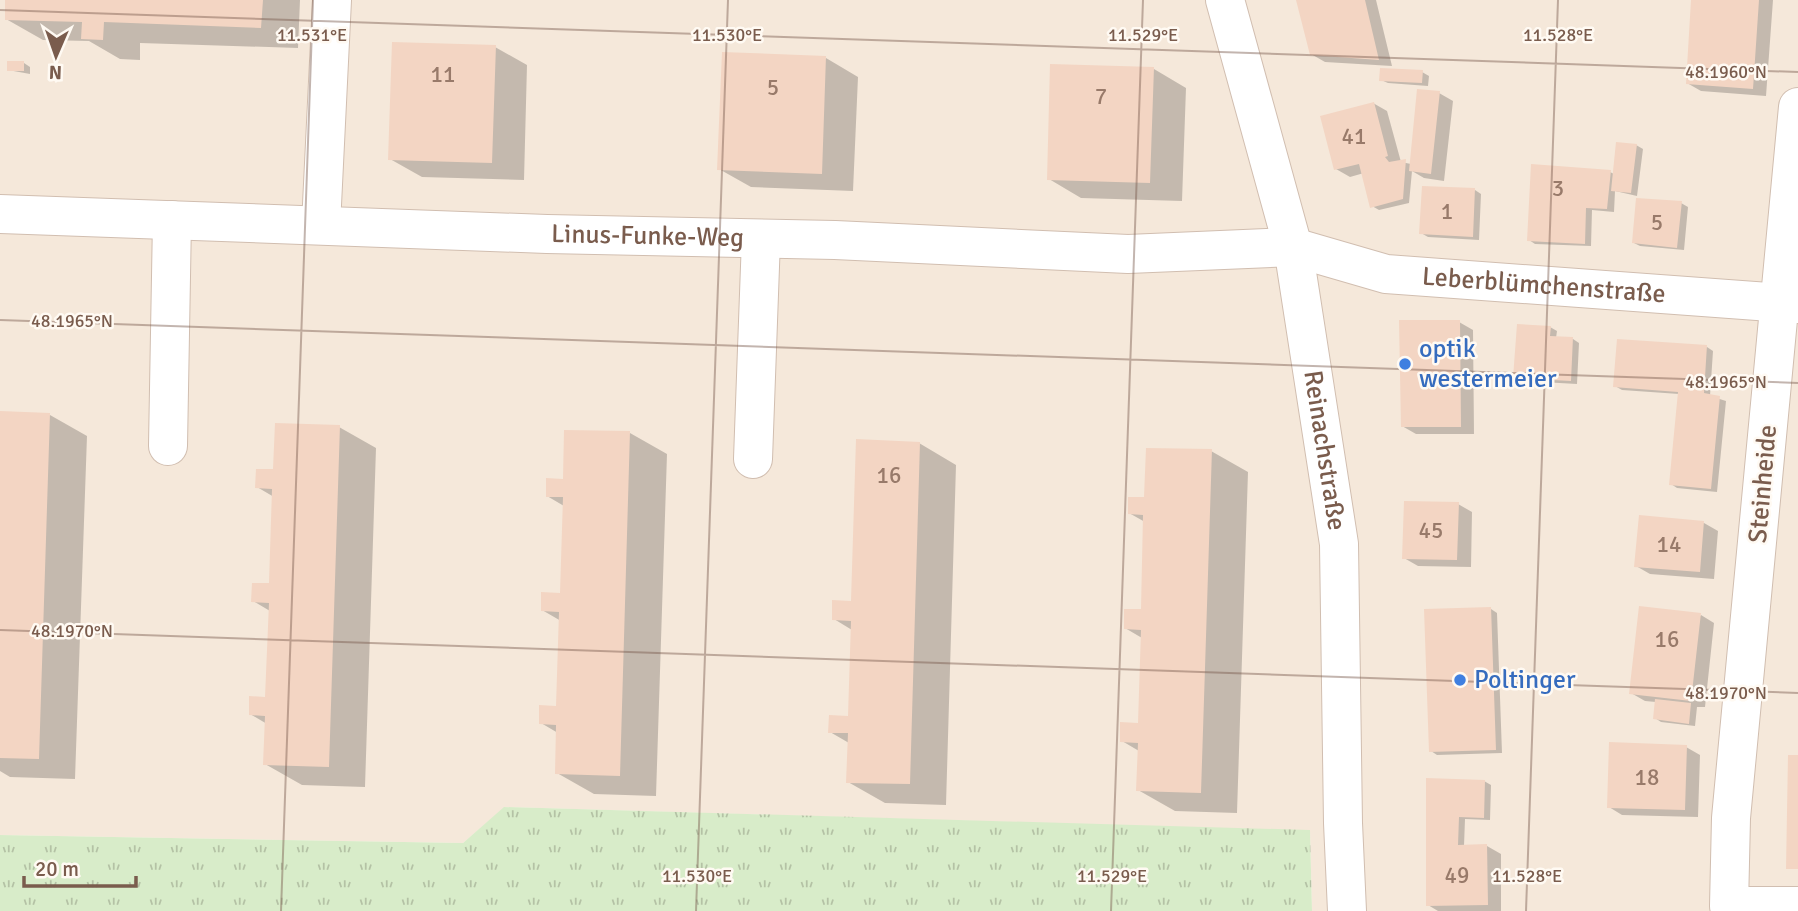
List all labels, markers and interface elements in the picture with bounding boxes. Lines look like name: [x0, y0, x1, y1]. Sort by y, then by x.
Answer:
north arrow: [21, 21, 91, 91]
text: 11.531°E: [277, 24, 347, 46]
text: 11.530°E: [692, 24, 762, 46]
text: 11.529°E: [1108, 24, 1178, 46]
text: 11.528°E: [1523, 24, 1593, 46]
text: N: [48, 60, 62, 84]
house number: 11: [431, 60, 455, 89]
text: 48.1960°N: [1685, 61, 1767, 83]
house number: 5: [767, 73, 779, 102]
house number: 7: [1095, 82, 1107, 111]
house number: 41: [1342, 122, 1366, 151]
house number: 3: [1552, 174, 1564, 203]
house number: 1: [1441, 197, 1453, 226]
house number: 5: [1651, 208, 1663, 237]
street label: Linus-Funke-Weg: [551, 218, 744, 254]
street label: Leberblümchenstraße: [1421, 261, 1667, 310]
text: 48.1965°N: [31, 310, 113, 332]
place label: optik westermeier: [1419, 333, 1557, 395]
marker: optik westermeier: [1397, 356, 1413, 372]
street label: Reinachstraße: [1296, 368, 1353, 533]
text: 48.1965°N: [1685, 371, 1767, 393]
street label: Steinheide: [1742, 424, 1784, 544]
house number: 16: [877, 461, 901, 490]
house number: 45: [1419, 516, 1443, 545]
house number: 14: [1657, 530, 1681, 559]
text: 48.1970°N: [31, 620, 113, 642]
house number: 16: [1655, 625, 1679, 654]
place label: Poltinger: [1474, 664, 1576, 696]
marker: Poltinger: [1452, 672, 1468, 688]
text: 48.1970°N: [1685, 682, 1767, 704]
house number: 18: [1635, 763, 1659, 792]
scale bar: [24, 844, 136, 888]
text: 20 m: [35, 856, 79, 882]
house number: 49: [1445, 861, 1469, 890]
text: 11.530°E: [662, 865, 732, 887]
text: 11.529°E: [1077, 865, 1147, 887]
text: 11.528°E: [1492, 865, 1562, 887]

